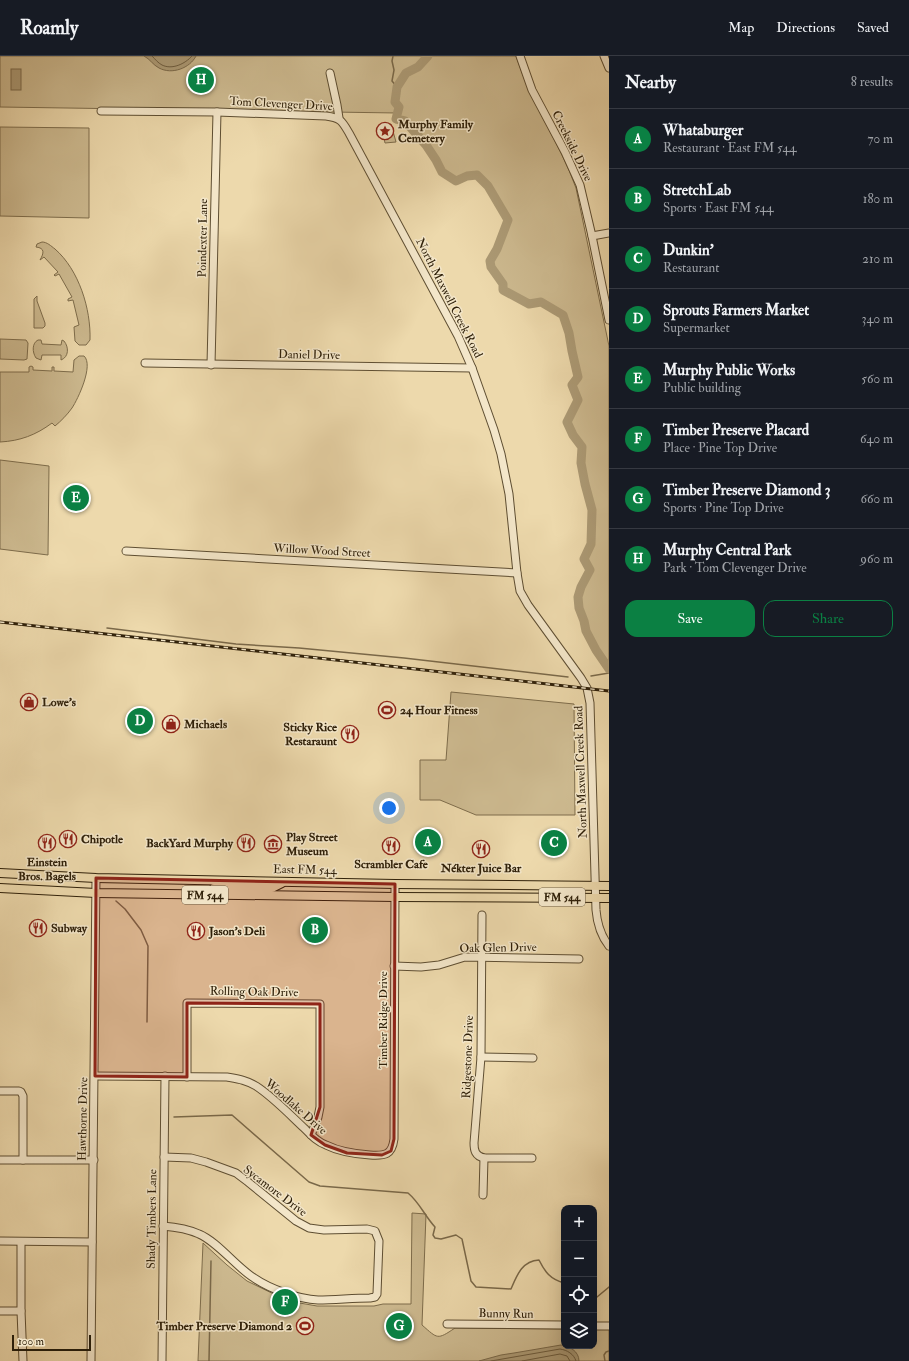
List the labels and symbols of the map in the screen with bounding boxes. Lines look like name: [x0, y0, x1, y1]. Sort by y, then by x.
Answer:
pin: H: [188, 65, 214, 95]
street label: Tom Clevenger Drive: [229, 94, 333, 114]
street label: Creekside Drive: [548, 108, 596, 184]
place label: Murphy Family Cemetery: [397, 117, 474, 146]
place icon: Murphy Family Cemetery: [375, 121, 395, 141]
street label: Poindexter Lane: [195, 199, 211, 277]
street label: North Maxwell Creek Road: [412, 235, 486, 361]
street label: Daniel Drive: [278, 347, 340, 363]
pin: E: [63, 483, 89, 513]
street label: Willow Wood Street: [272, 541, 371, 561]
shop icon: Lowe's: [19, 692, 39, 712]
place label: Lowe's: [42, 695, 76, 710]
sports icon: 24 Hour Fitness: [377, 700, 397, 720]
place label: 24 Hour Fitness: [400, 703, 478, 718]
street label: North Maxwell Creek Road: [571, 705, 591, 839]
pin: D: [127, 706, 153, 736]
shop icon: Michaels: [161, 714, 181, 734]
place label: Michaels: [183, 717, 227, 732]
place label: Sticky Rice Restaraunt: [283, 720, 338, 749]
restaurant icon: Sticky Rice Restaraunt: [340, 724, 360, 744]
your location: [379, 798, 399, 818]
pin: A: [415, 827, 441, 857]
pin: C: [541, 828, 567, 858]
restaurant icon: Chipotle: [58, 829, 78, 849]
place label: Play Street Museum: [285, 830, 338, 859]
place label: Chipotle: [81, 832, 124, 847]
restaurant icon: Einstein Bros. Bagels: [37, 833, 57, 853]
restaurant icon: BackYard Murphy: [236, 833, 256, 853]
museum icon: Play Street Museum: [263, 834, 283, 854]
place label: BackYard Murphy: [146, 836, 234, 851]
restaurant icon: Scrambler Cafe: [381, 836, 401, 856]
restaurant icon: Nékter Juice Bar: [471, 839, 491, 859]
place label: Einstein Bros. Bagels: [18, 855, 76, 884]
place label: Scrambler Cafe: [354, 857, 429, 872]
place label: Nékter Juice Bar: [440, 861, 522, 876]
street label: East FM 544: [273, 862, 337, 878]
road number: FM 544: [182, 886, 228, 904]
road number: FM 544: [539, 888, 585, 906]
pin: B: [302, 915, 328, 945]
restaurant icon: Subway: [28, 918, 48, 938]
place label: Subway: [51, 921, 88, 936]
restaurant icon: Jason's Deli: [186, 921, 206, 941]
place label: Jason's Deli: [208, 924, 266, 939]
street label: Oak Glen Drive: [459, 940, 537, 956]
street label: Timber Ridge Drive: [376, 971, 391, 1069]
street label: Rolling Oak Drive: [210, 984, 298, 1000]
street label: Ridgestone Drive: [459, 1015, 477, 1099]
street label: Woodlake Drive: [261, 1075, 330, 1138]
street label: Hawthorne Drive: [75, 1077, 91, 1161]
street label: Sycamore Drive: [240, 1162, 310, 1220]
street label: Shady Timbers Lane: [144, 1169, 160, 1269]
pin: F: [272, 1287, 298, 1317]
street label: Bunny Run: [478, 1306, 534, 1322]
pin: G: [386, 1311, 412, 1341]
sports icon: Timber Preserve Diamond 2: [295, 1316, 315, 1336]
place label: Timber Preserve Diamond 2: [156, 1319, 292, 1334]
scale bar: [12, 1333, 91, 1352]

